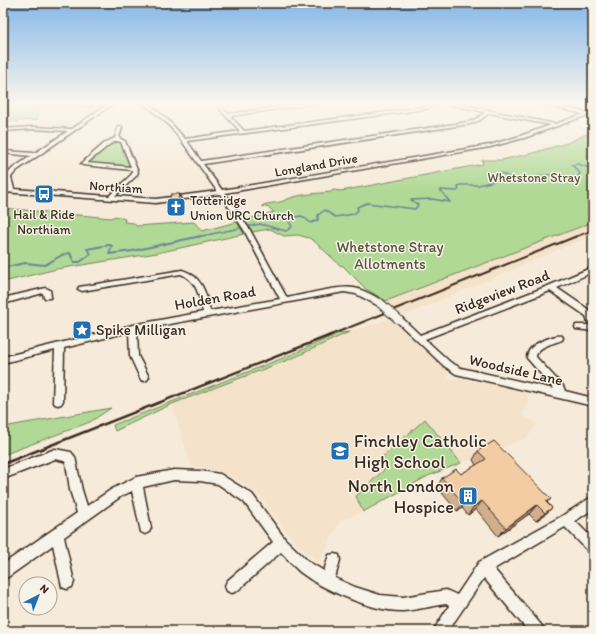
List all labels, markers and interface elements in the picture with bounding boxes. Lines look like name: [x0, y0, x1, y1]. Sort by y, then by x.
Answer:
street label: Longland Drive: [273, 150, 359, 180]
park label: Whetstone Stray: [488, 170, 580, 185]
street label: Northiam: [89, 178, 143, 196]
bus stop icon: Hail & Ride Northiam: [33, 183, 55, 205]
place label: Totteridge Union URC Church: [190, 193, 294, 223]
church icon: Totteridge Union URC Church: [165, 196, 187, 218]
place label: Hail & Ride Northiam: [13, 207, 75, 237]
park label: Whetstone Stray Allotments: [336, 238, 444, 273]
street label: Ridgeview Road: [452, 266, 552, 318]
street label: Holden Road: [173, 282, 258, 314]
place icon: Spike Milligan: [71, 319, 93, 341]
place label: Spike Milligan: [96, 321, 187, 339]
street label: Woodside Lane: [467, 350, 565, 390]
place label: Finchley Catholic High School: [354, 430, 487, 473]
school or university icon: Finchley Catholic High School: [329, 440, 351, 462]
place label: North London Hospice: [348, 475, 454, 518]
building icon: North London Hospice: [457, 485, 479, 507]
north arrow: [18, 576, 58, 616]
text: N: [37, 582, 51, 596]

